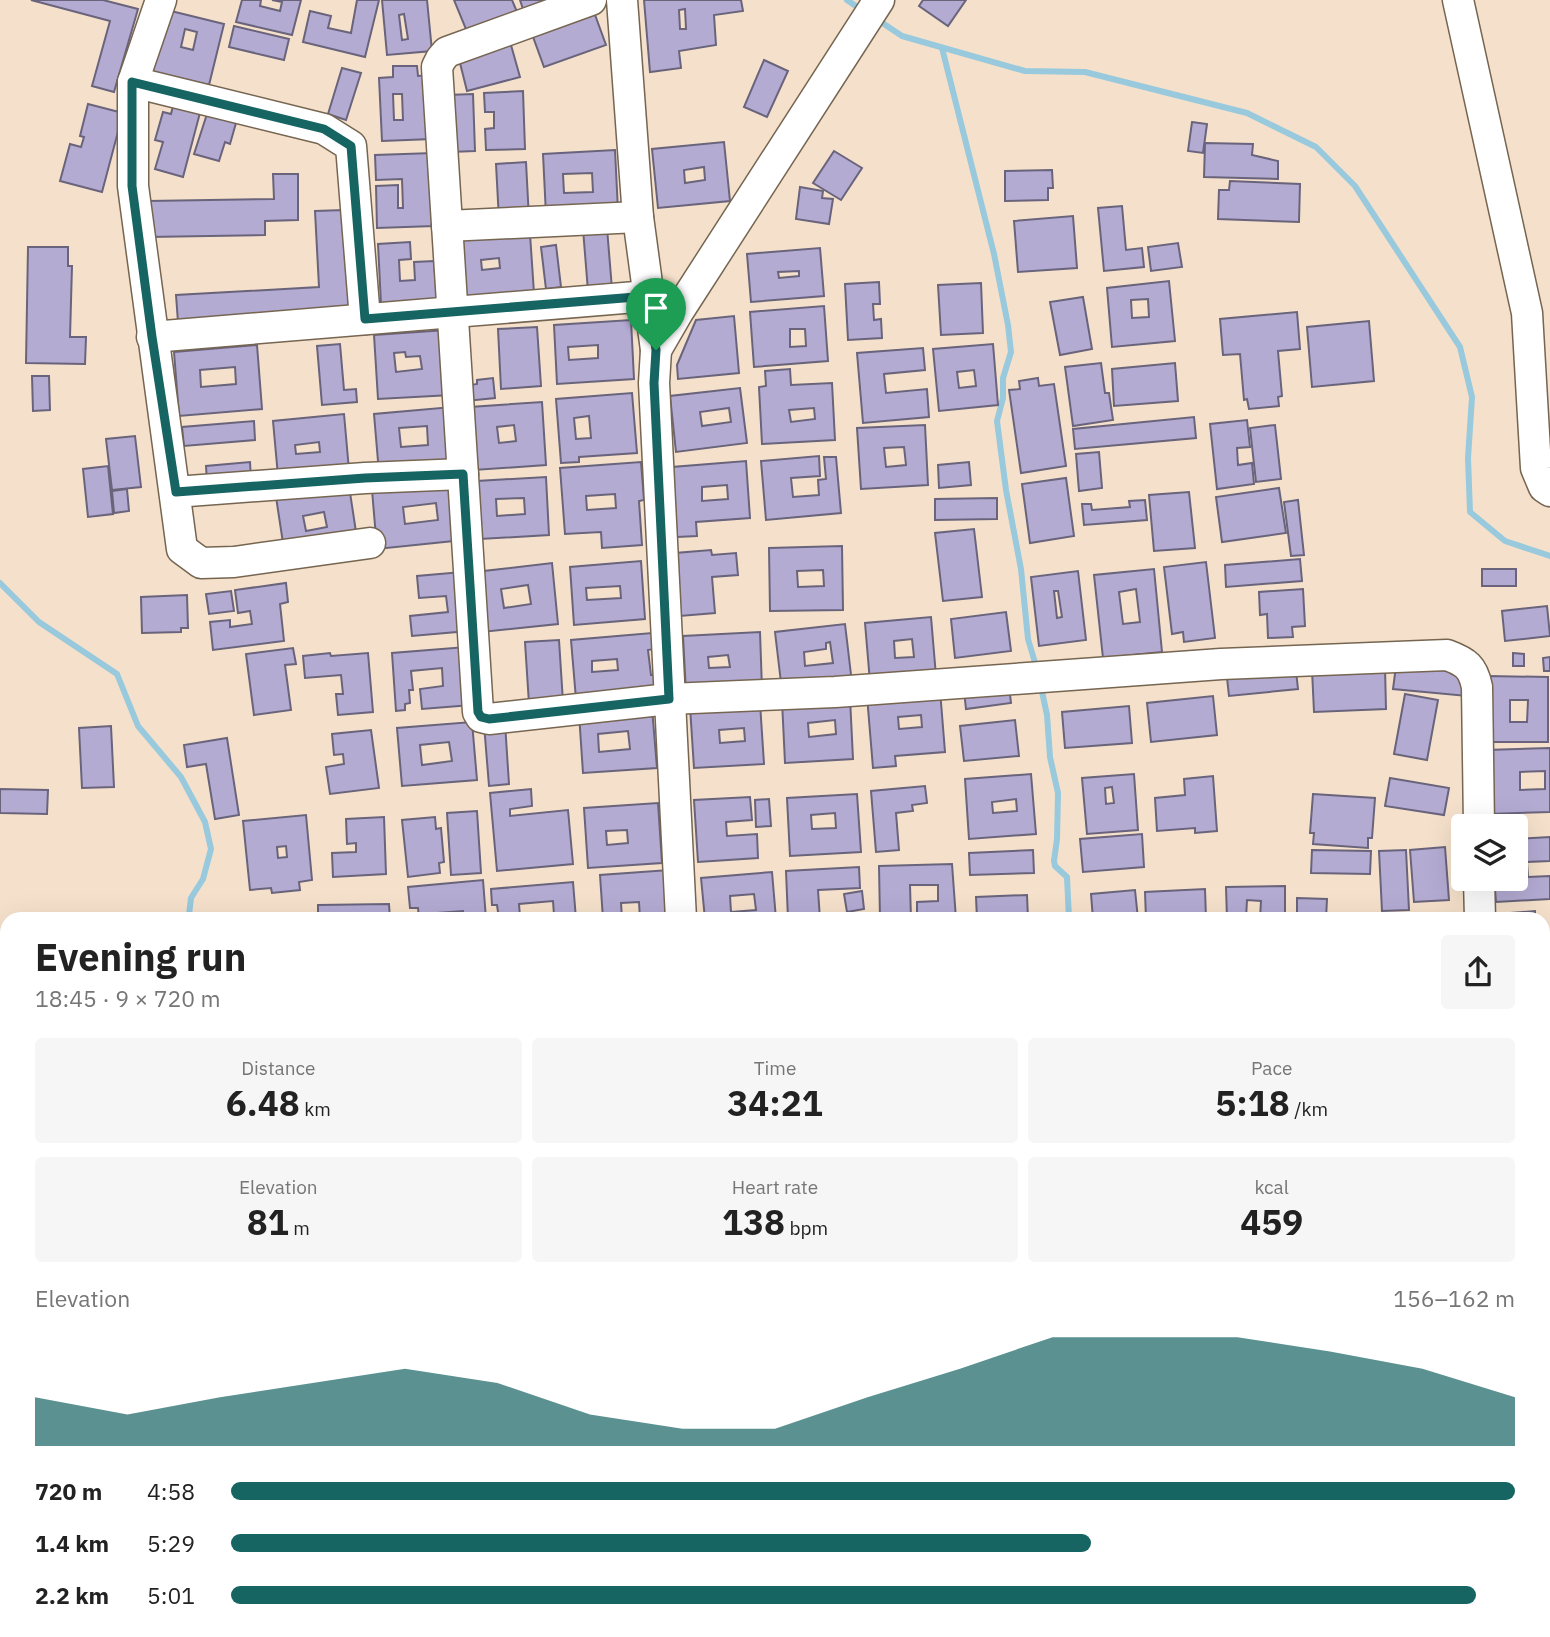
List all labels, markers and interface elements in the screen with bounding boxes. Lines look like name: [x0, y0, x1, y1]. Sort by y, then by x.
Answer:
pin: [626, 278, 686, 350]
icon: arrive: [637, 289, 675, 327]
map controls: [1451, 814, 1528, 891]
button: layers: [1451, 814, 1528, 891]
text: Evening run: [35, 932, 246, 981]
button: share: [1441, 935, 1515, 1009]
text: 18:45 · 9 × 720 m: [35, 983, 221, 1013]
text: Distance: [241, 1056, 315, 1080]
text: Time: [754, 1056, 796, 1080]
text: Pace: [1251, 1056, 1292, 1080]
text: 6.48: [226, 1080, 300, 1126]
text: 34:21: [727, 1080, 823, 1126]
text: 5:18: [1215, 1080, 1290, 1126]
text: km: [300, 1097, 331, 1121]
text: /km: [1290, 1097, 1328, 1121]
text: Elevation: [239, 1175, 318, 1199]
text: Heart rate: [732, 1175, 818, 1199]
text: kcal: [1254, 1175, 1289, 1199]
text: 81: [247, 1199, 289, 1245]
text: 138: [722, 1199, 785, 1245]
text: 459: [1240, 1199, 1303, 1245]
text: m: [289, 1216, 310, 1240]
text: bpm: [785, 1216, 828, 1240]
text: Elevation: [35, 1283, 130, 1313]
text: 156–162 m: [1393, 1283, 1515, 1313]
text: 720 m: [35, 1476, 102, 1506]
text: 4:58: [147, 1476, 195, 1506]
text: 1.4 km: [35, 1528, 109, 1558]
text: 5:29: [147, 1528, 195, 1558]
text: 2.2 km: [35, 1580, 109, 1610]
text: 5:01: [147, 1580, 195, 1610]

